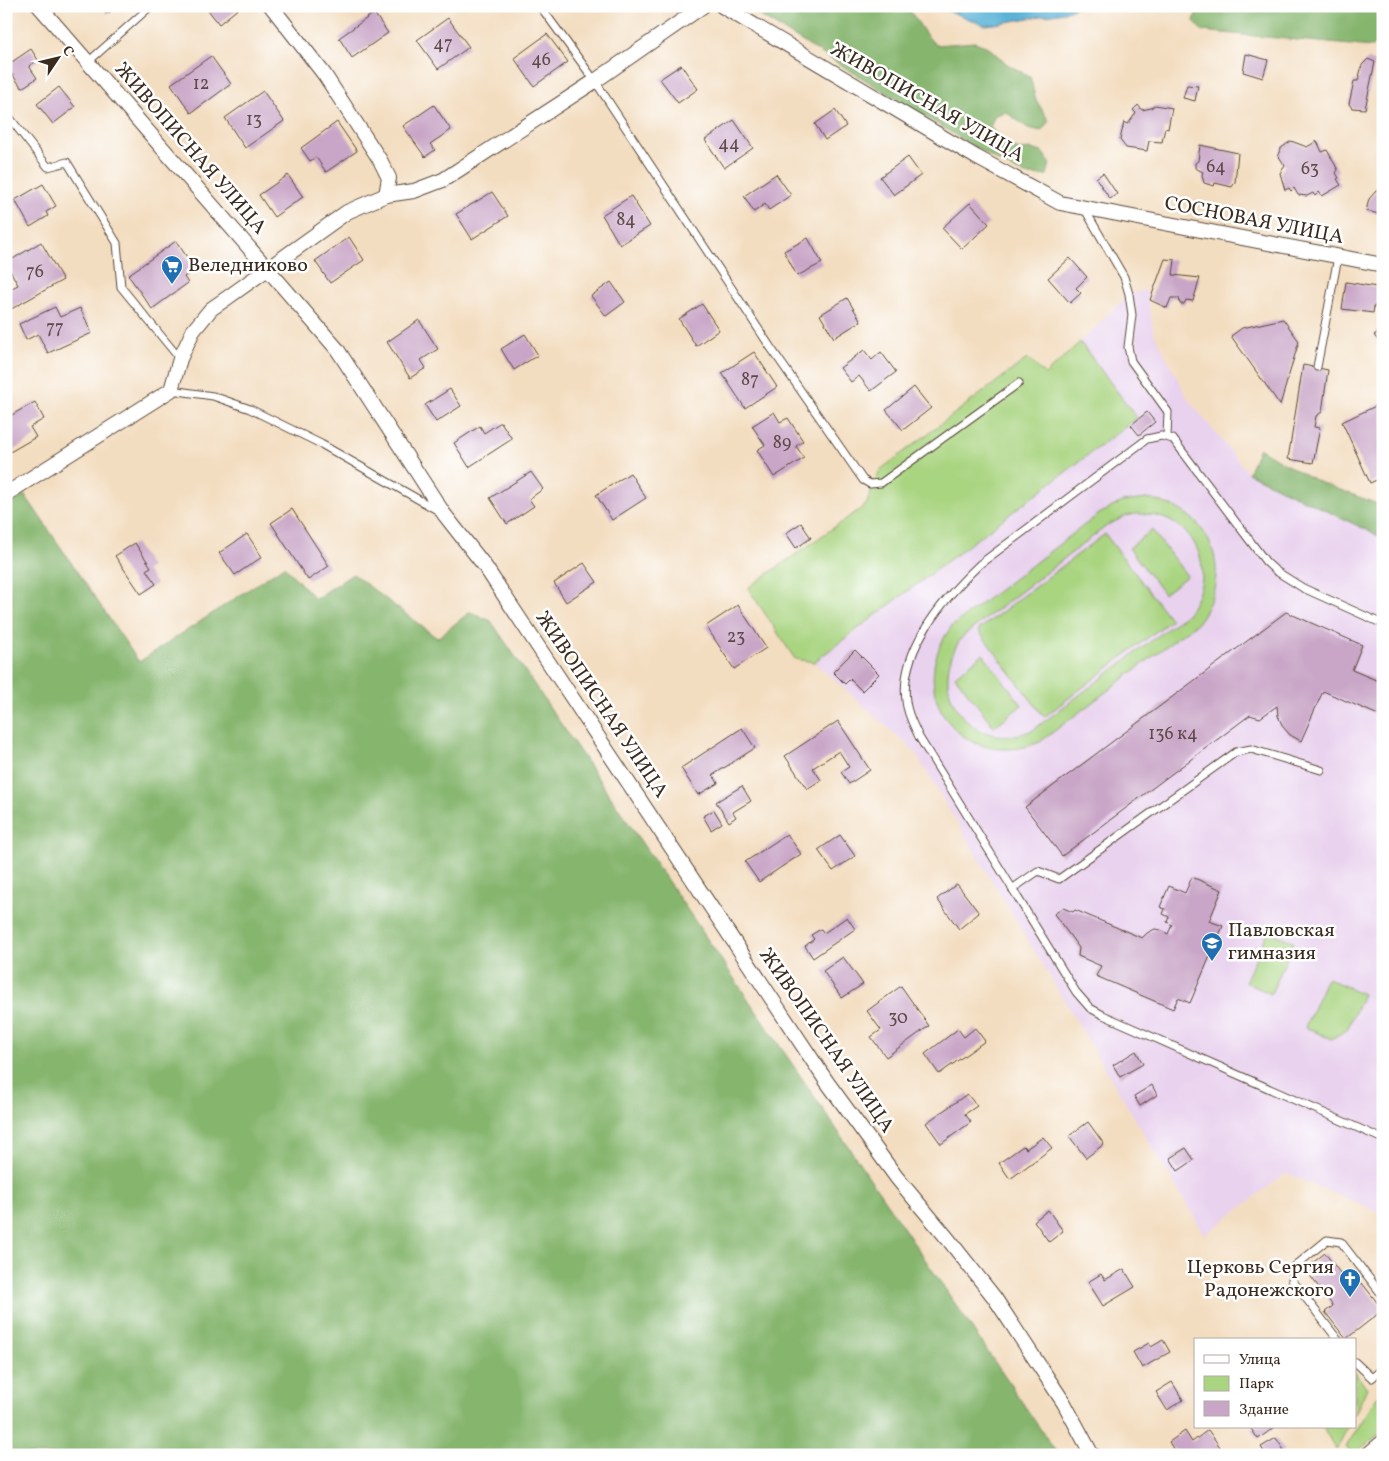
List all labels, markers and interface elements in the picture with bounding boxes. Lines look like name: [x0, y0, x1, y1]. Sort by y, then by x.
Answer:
north arrow: [32, 32, 82, 82]
house number: 47: [433, 32, 453, 57]
street label: ЖИВОПИСНАЯ УЛИЦА: [825, 36, 1029, 170]
text: С: [57, 42, 78, 61]
house number: 46: [531, 48, 551, 73]
street label: ЖИВОПИСНАЯ УЛИЦА: [107, 57, 273, 241]
house number: 12: [193, 72, 209, 97]
house number: 13: [246, 108, 262, 133]
house number: 44: [718, 132, 740, 157]
house number: 64: [1206, 155, 1226, 180]
house number: 63: [1301, 157, 1319, 182]
street label: СОСНОВАЯ УЛИЦА: [1162, 190, 1346, 252]
house number: 84: [616, 208, 636, 233]
place label: Веледниково: [188, 252, 308, 280]
supermarket icon: Веледниково: [160, 254, 184, 285]
house number: 76: [26, 260, 44, 285]
house number: 77: [46, 316, 64, 341]
house number: 87: [741, 368, 759, 393]
house number: 89: [773, 431, 791, 456]
street label: ЖИВОПИСНАЯ УЛИЦА: [528, 606, 674, 804]
house number: 23: [727, 625, 745, 650]
house number: 136 к4: [1148, 722, 1198, 747]
place label: Павловская гимназия: [1228, 917, 1335, 968]
school or university icon: Павловская гимназия: [1200, 931, 1224, 962]
street label: ЖИВОПИСНАЯ УЛИЦА: [752, 943, 900, 1139]
house number: 30: [888, 1006, 908, 1031]
place label: Церковь Сергия Радонежского: [1187, 1254, 1334, 1305]
church icon: Церковь Сергия Радонежского: [1338, 1267, 1362, 1298]
legend: [1194, 1338, 1356, 1428]
text: Улица: [1239, 1350, 1281, 1371]
text: Парк: [1239, 1374, 1274, 1395]
text: Здание: [1239, 1400, 1289, 1421]

